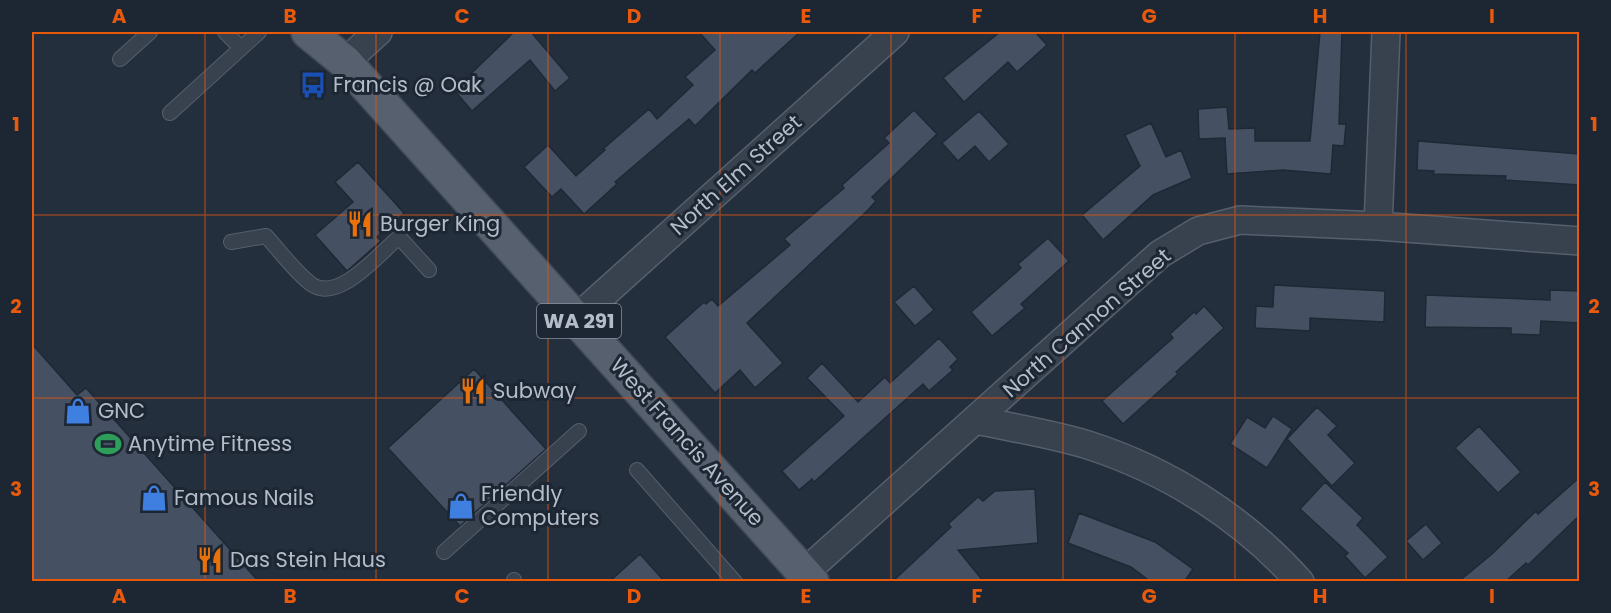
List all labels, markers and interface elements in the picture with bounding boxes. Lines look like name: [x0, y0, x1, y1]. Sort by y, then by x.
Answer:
text: A: [112, 2, 127, 30]
text: B: [283, 2, 297, 30]
text: C: [454, 2, 470, 30]
text: D: [627, 2, 641, 30]
text: E: [801, 2, 811, 30]
text: F: [972, 2, 983, 30]
text: G: [1141, 2, 1157, 30]
text: H: [1313, 2, 1327, 30]
text: I: [1489, 2, 1495, 30]
bus stop icon: Francis @ Oak: [298, 70, 328, 100]
place label: Francis @ Oak: [333, 70, 482, 99]
street label: North Elm Street: [664, 108, 808, 241]
text: 1: [12, 110, 20, 138]
text: 1: [1590, 110, 1598, 138]
restaurant icon: Burger King: [345, 209, 375, 239]
place label: Burger King: [380, 209, 500, 238]
street label: North Cannon Street: [996, 241, 1177, 404]
text: 2: [10, 292, 22, 320]
text: 2: [1588, 292, 1600, 320]
road number: WA 291: [537, 304, 621, 338]
street label: West Francis Avenue: [604, 351, 771, 532]
restaurant icon: Subway: [458, 376, 488, 406]
place label: Subway: [493, 376, 576, 405]
shop icon: GNC: [63, 396, 93, 426]
place label: GNC: [98, 396, 145, 425]
sports icon: Anytime Fitness: [93, 429, 123, 459]
place label: Anytime Fitness: [128, 429, 292, 458]
text: 3: [10, 475, 22, 503]
text: 3: [1588, 475, 1600, 503]
place label: Friendly Computers: [481, 479, 599, 532]
shop icon: Famous Nails: [139, 483, 169, 513]
place label: Famous Nails: [174, 483, 314, 512]
shop icon: Friendly Computers: [446, 491, 476, 521]
restaurant icon: Das Stein Haus: [195, 545, 225, 575]
place label: Das Stein Haus: [230, 545, 386, 574]
text: A: [112, 582, 127, 610]
text: B: [283, 582, 297, 610]
text: C: [454, 582, 470, 610]
text: D: [627, 582, 641, 610]
text: E: [801, 582, 811, 610]
text: F: [972, 582, 983, 610]
text: G: [1141, 582, 1157, 610]
text: H: [1313, 582, 1327, 610]
text: I: [1489, 582, 1495, 610]

